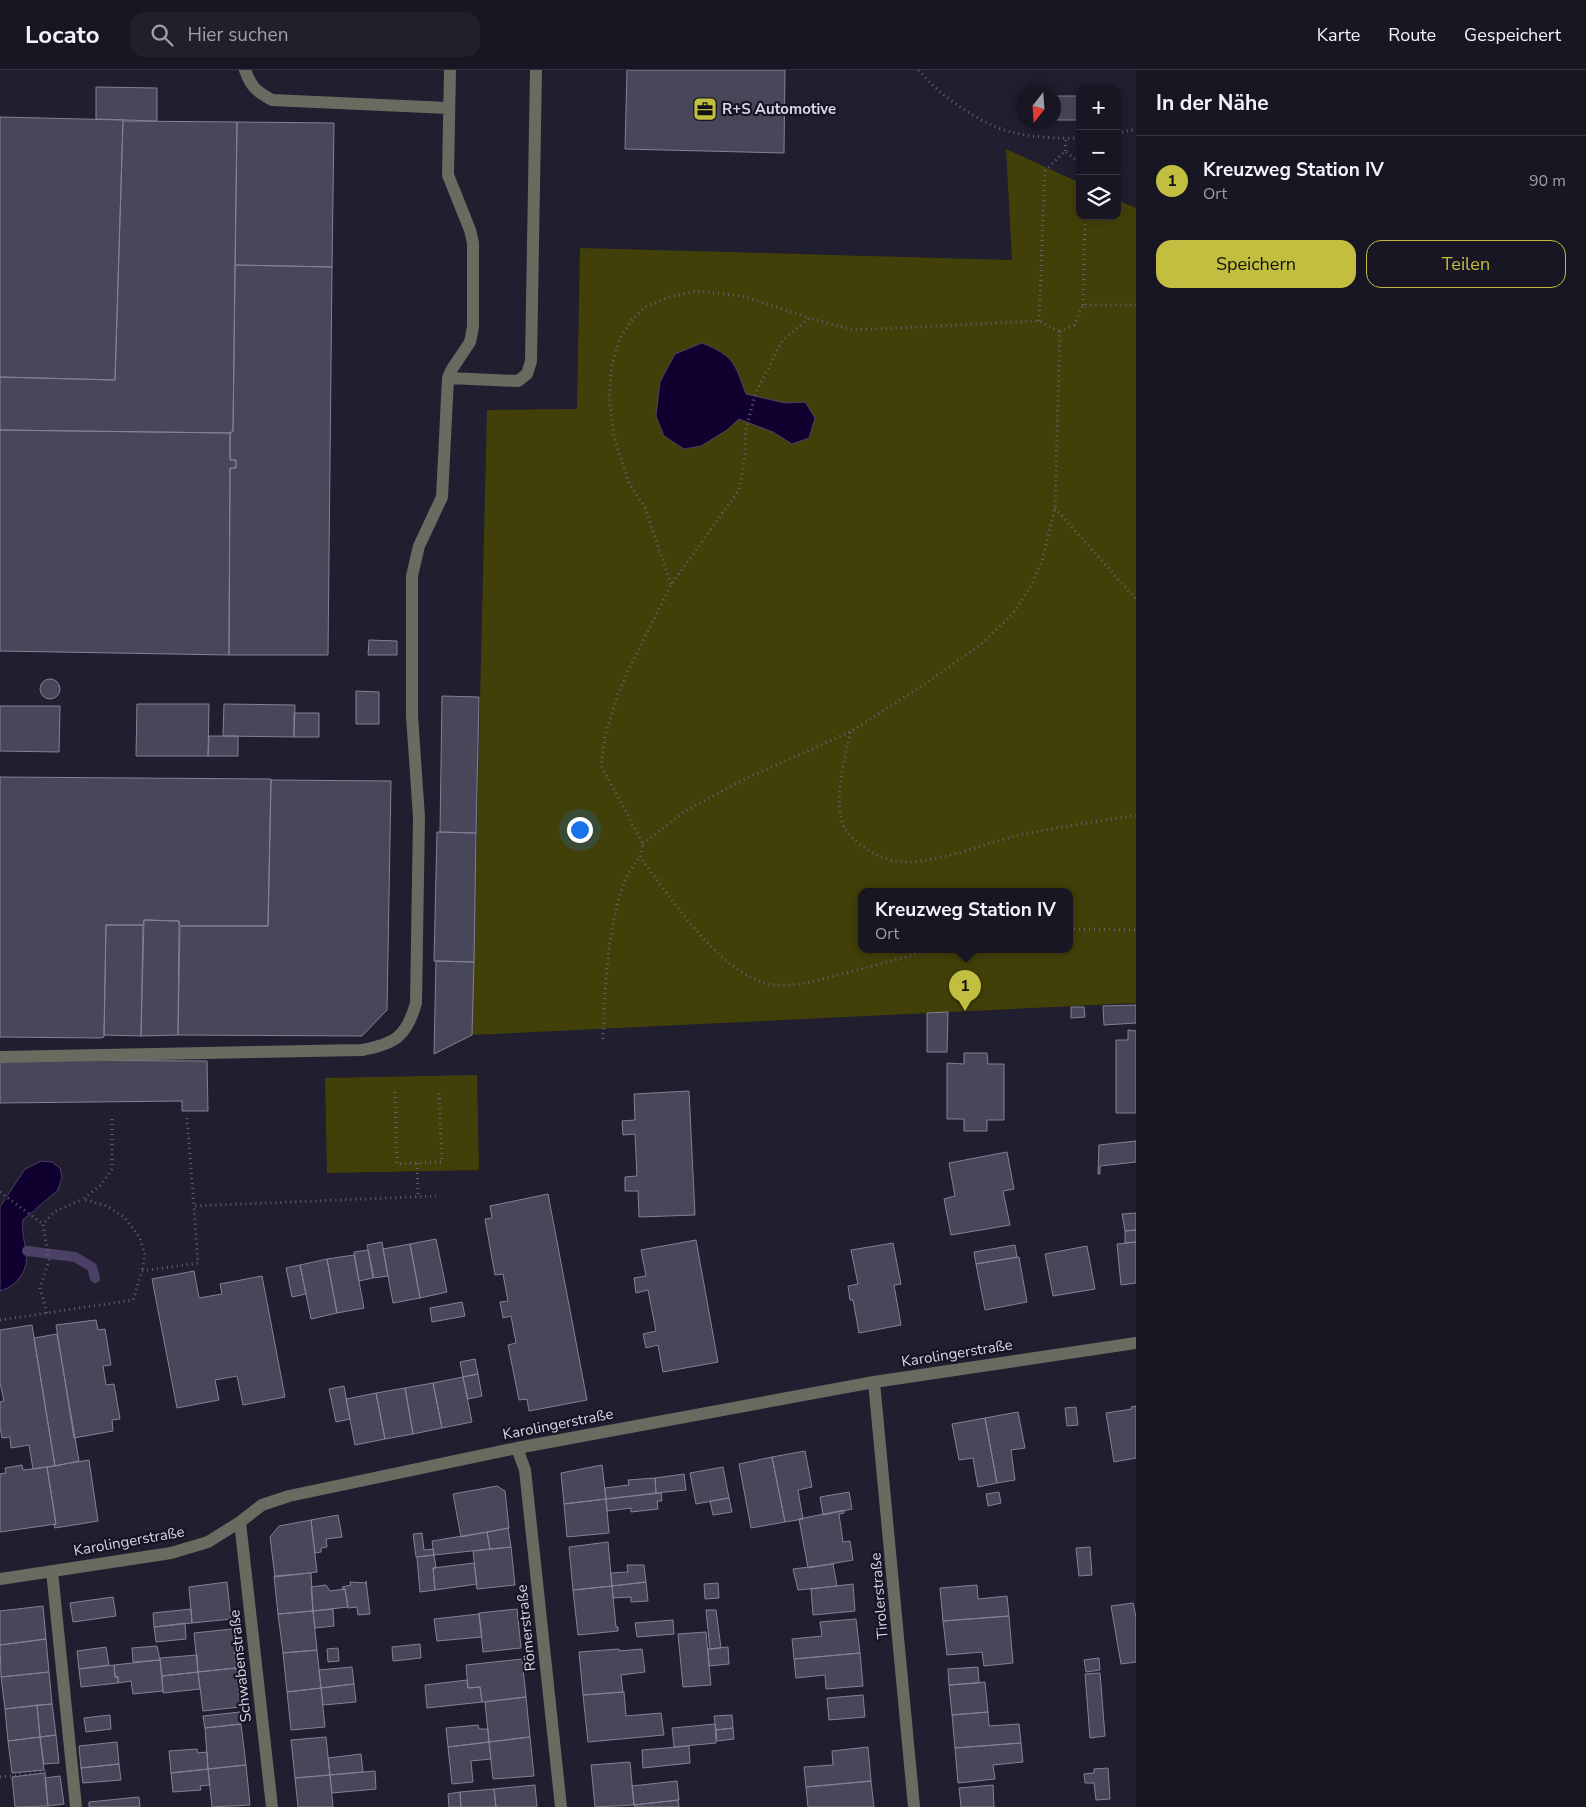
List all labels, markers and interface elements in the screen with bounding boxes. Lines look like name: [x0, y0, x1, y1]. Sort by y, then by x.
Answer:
search box: [130, 12, 480, 57]
text: Locato: [25, 19, 100, 51]
icon: search: [148, 21, 176, 49]
text: Hier suchen: [188, 22, 288, 48]
text: Karte: [1317, 23, 1360, 47]
text: Route: [1388, 23, 1436, 47]
text: Gespeichert: [1464, 23, 1561, 47]
north arrow: [1016, 85, 1061, 130]
map controls: [1076, 85, 1121, 220]
button: +: [1076, 85, 1121, 130]
text: In der Nähe: [1156, 89, 1269, 117]
office icon: R+S Automotive: [692, 96, 718, 122]
place label: R+S Automotive: [722, 99, 836, 119]
button: −: [1076, 130, 1121, 175]
text: Kreuzweg Station IV: [1203, 157, 1384, 183]
text: 1: [1167, 170, 1177, 192]
text: 90 m: [1529, 170, 1566, 192]
button: layers: [1076, 175, 1121, 220]
text: Ort: [1203, 183, 1227, 205]
button: Speichern: [1156, 240, 1356, 288]
button: Teilen: [1366, 240, 1566, 288]
your location: [567, 817, 593, 843]
popup: [858, 888, 1073, 953]
text: Kreuzweg Station IV: [875, 897, 1056, 923]
text: Ort: [875, 923, 899, 945]
pin: 1: [949, 970, 981, 1011]
street label: Karolingerstraße: [900, 1334, 1014, 1372]
street label: Karolingerstraße: [501, 1403, 615, 1445]
street label: Karolingerstraße: [72, 1521, 186, 1561]
street label: Tirolerstraße: [865, 1552, 893, 1640]
street label: Römerstraße: [511, 1584, 541, 1672]
street label: Schwabenstraße: [224, 1609, 256, 1723]

